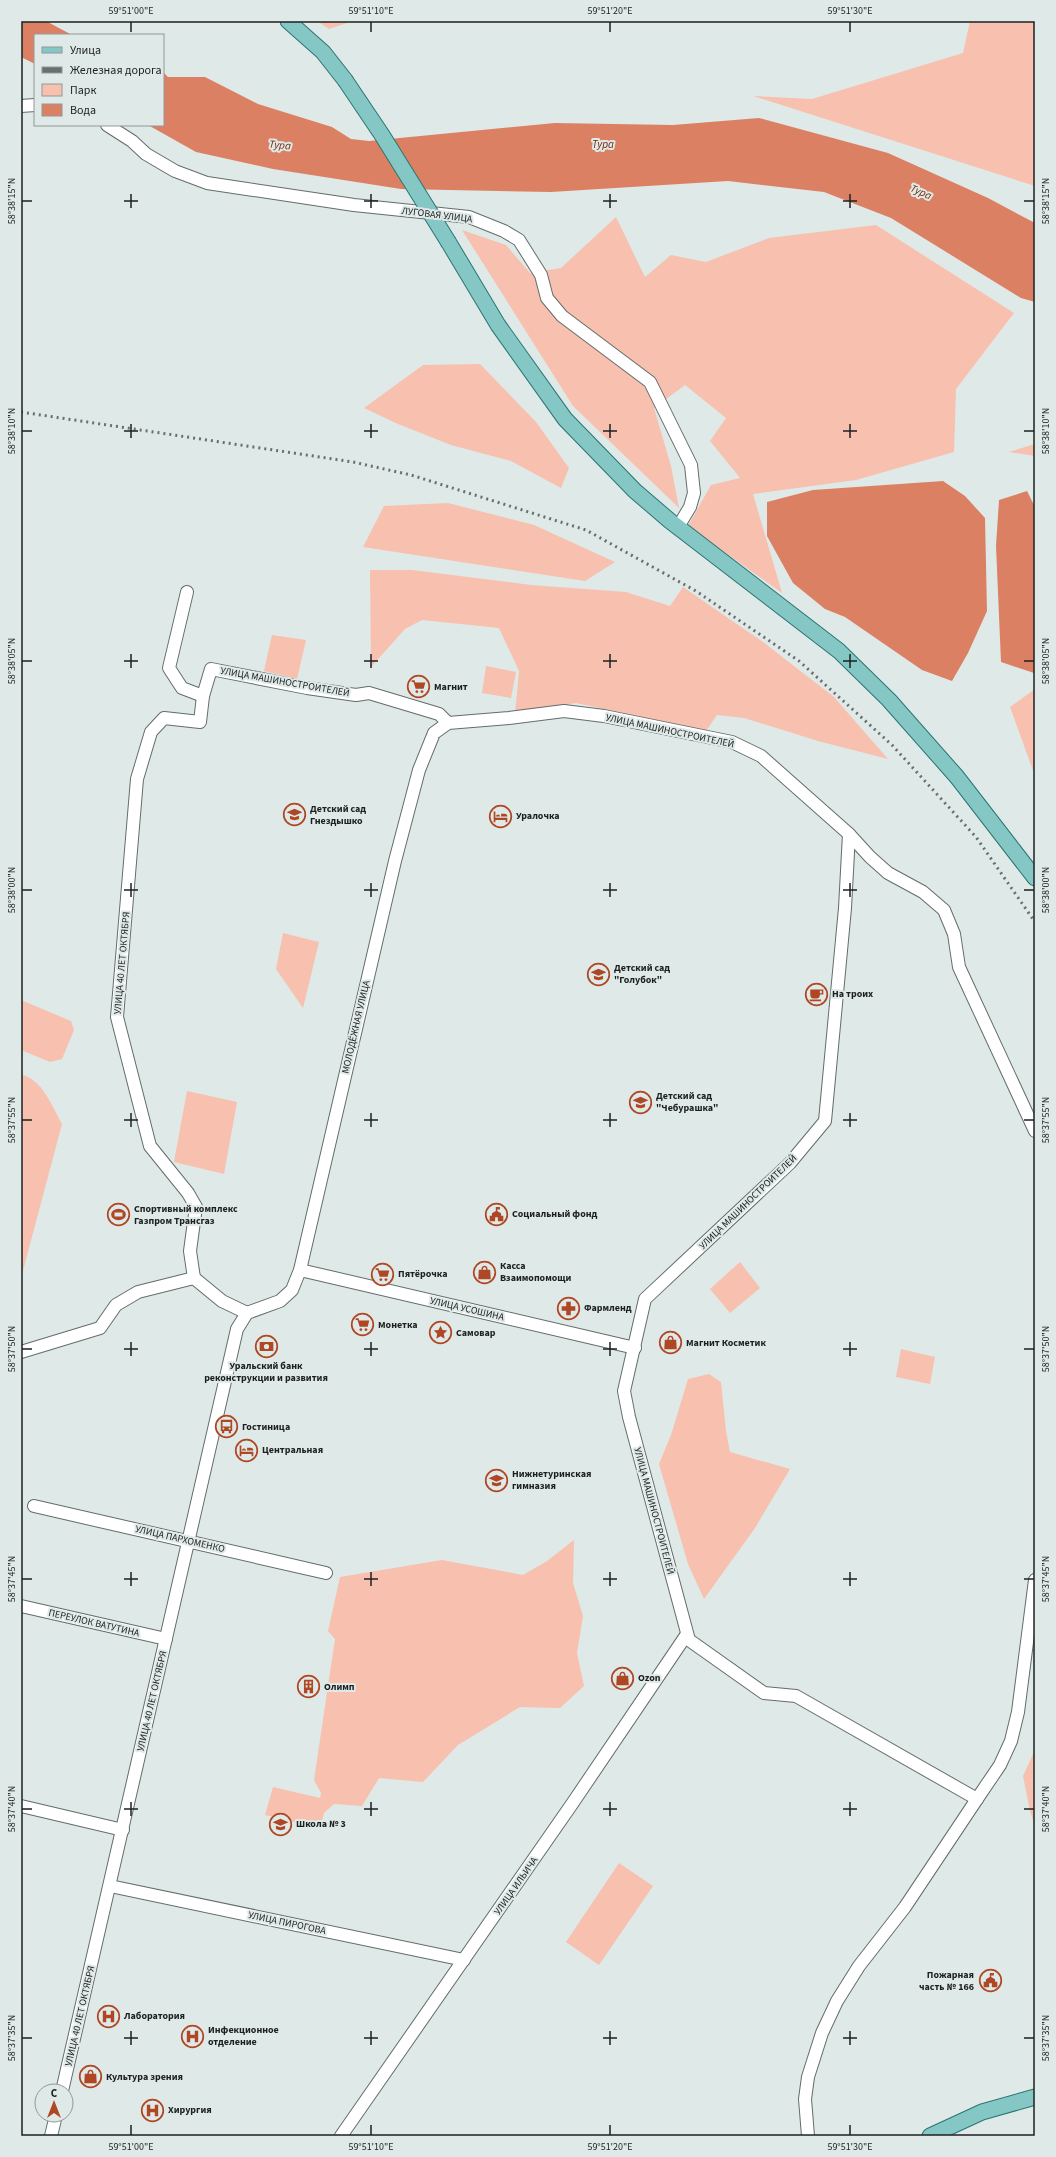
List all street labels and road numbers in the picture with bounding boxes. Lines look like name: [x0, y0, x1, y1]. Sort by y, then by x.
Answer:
street label: ЛУГОВАЯ УЛИЦА: [401, 204, 474, 226]
street label: УЛИЦА МАШИНОСТРОИТЕЛЕЙ: [219, 664, 351, 700]
street label: УЛИЦА МАШИНОСТРОИТЕЛЕЙ: [604, 711, 736, 751]
street label: УЛИЦА 40 ЛЕТ ОКТЯБРЯ: [111, 911, 133, 1015]
street label: МОЛОДЁЖНАЯ УЛИЦА: [338, 978, 374, 1075]
street label: УЛИЦА МАШИНОСТРОИТЕЛЕЙ: [696, 1151, 800, 1253]
street label: УЛИЦА УСОШИНА: [429, 1294, 506, 1324]
street label: УЛИЦА МАШИНОСТРОИТЕЛЕЙ: [630, 1446, 678, 1576]
street label: УЛИЦА ПАРХОМЕНКО: [134, 1522, 227, 1556]
street label: ПЕРЕУЛОК ВАТУТИНА: [47, 1606, 141, 1640]
street label: УЛИЦА 40 ЛЕТ ОКТЯБРЯ: [134, 1649, 170, 1753]
street label: УЛИЦА ИЛЬИЧА: [491, 1854, 542, 1918]
street label: УЛИЦА ПИРОГОВА: [247, 1908, 328, 1938]
street label: УЛИЦА 40 ЛЕТ ОКТЯБРЯ: [62, 1964, 98, 2068]

